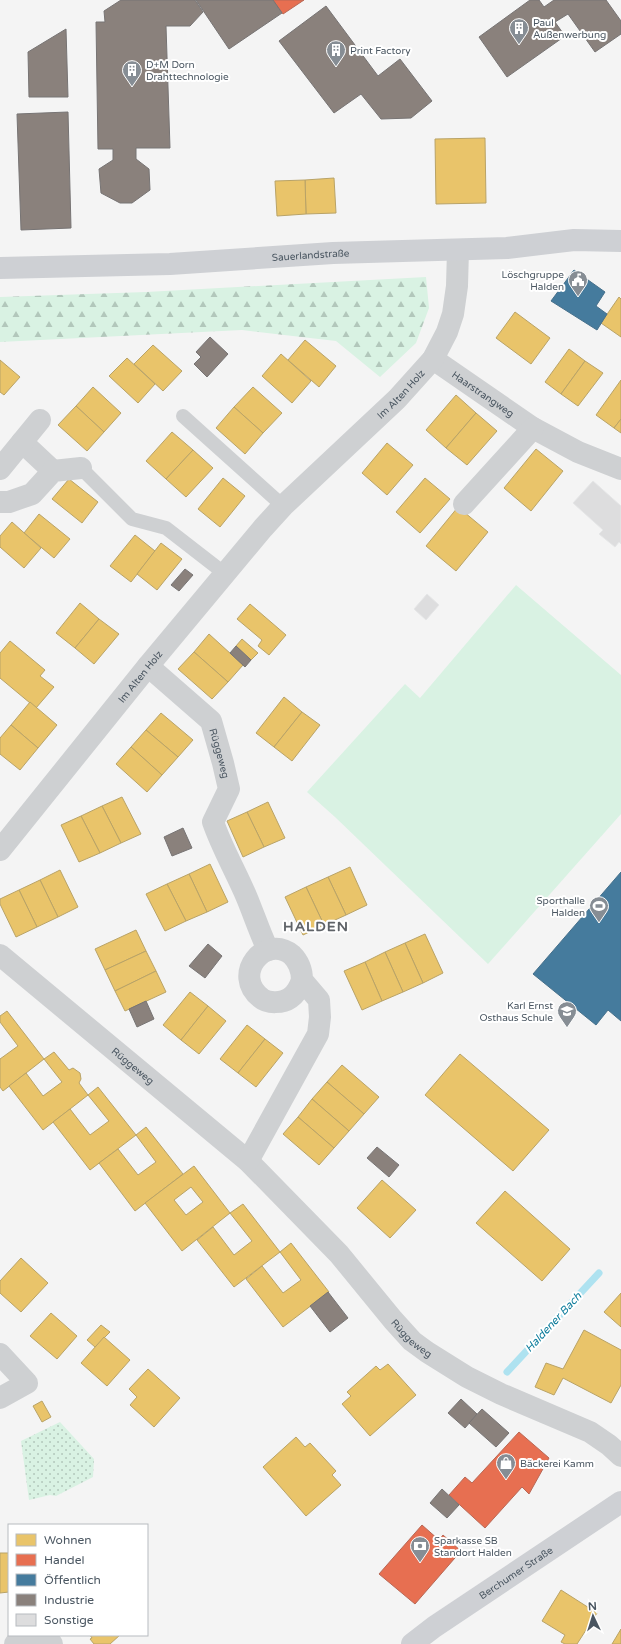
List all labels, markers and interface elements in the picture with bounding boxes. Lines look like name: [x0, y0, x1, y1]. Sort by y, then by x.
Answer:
building icon: Paul Außenwerbung: [508, 17, 530, 45]
place label: Paul Außenwerbung: [533, 17, 606, 41]
building icon: Print Factory: [325, 39, 347, 67]
place label: Print Factory: [350, 45, 411, 57]
building icon: D+M Dorn Drahttechnologie: [121, 59, 143, 87]
place label: D+M Dorn Drahttechnologie: [146, 59, 229, 83]
street label: Sauerlandstraße: [272, 248, 350, 264]
place label: Löschgruppe Halden: [501, 269, 564, 293]
public building icon: Löschgruppe Halden: [567, 269, 589, 297]
street label: Im Alten Holz: [375, 367, 428, 422]
street label: Haarstrangweg: [449, 369, 516, 420]
street label: Im Alten Holz: [116, 648, 165, 705]
street label: Rüggeweg: [206, 727, 231, 780]
place label: Sporthalle Halden: [537, 895, 585, 919]
sports icon: Sporthalle Halden: [588, 895, 610, 923]
district label: HALDEN: [283, 918, 349, 935]
place label: Karl Ernst Osthaus Schule: [479, 1000, 553, 1024]
school or university icon: Karl Ernst Osthaus Schule: [556, 1000, 578, 1028]
street label: Rüggeweg: [109, 1045, 156, 1087]
water label: Haldener Bach: [522, 1290, 584, 1355]
street label: Rüggeweg: [388, 1317, 434, 1361]
shop icon: Bäckerei Kamm: [495, 1452, 517, 1480]
place label: Bäckerei Kamm: [520, 1458, 594, 1470]
legend: [8, 1524, 148, 1636]
text: Wohnen: [44, 1533, 92, 1547]
bank icon: Sparkasse SB Standort Halden: [409, 1535, 431, 1563]
place label: Sparkasse SB Standort Halden: [434, 1535, 512, 1559]
street label: Berchumer Straße: [477, 1544, 556, 1602]
text: Handel: [44, 1553, 84, 1567]
text: Öffentlich: [44, 1573, 101, 1587]
text: Industrie: [44, 1593, 94, 1607]
north arrow: [573, 1596, 613, 1636]
text: N: [587, 1600, 597, 1613]
text: Sonstige: [44, 1613, 94, 1627]

